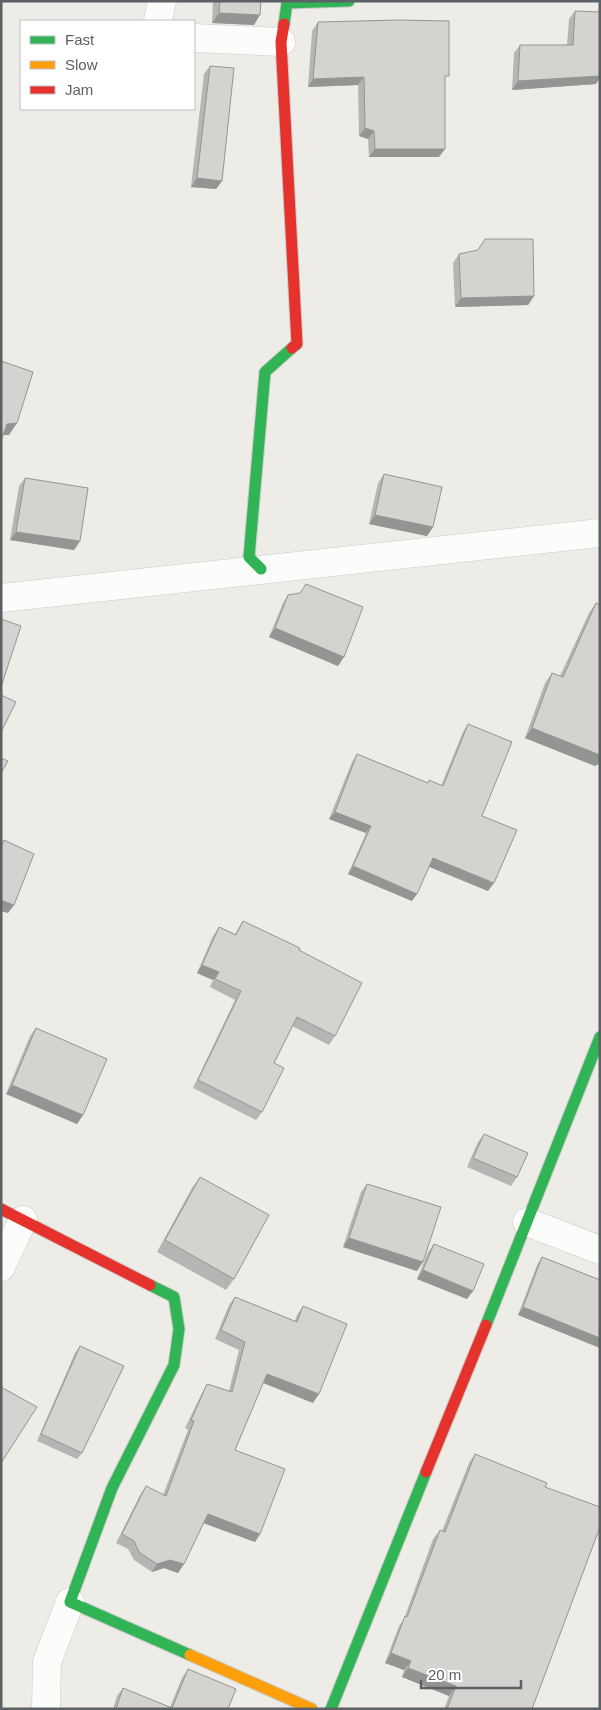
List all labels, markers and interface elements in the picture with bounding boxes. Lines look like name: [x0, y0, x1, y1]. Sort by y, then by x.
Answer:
legend: [20, 20, 195, 110]
text: Fast: [65, 31, 95, 48]
text: Slow: [65, 56, 98, 73]
text: Jam: [65, 81, 93, 98]
scale bar: [421, 1658, 521, 1690]
text: 20 m: [428, 1666, 461, 1683]

